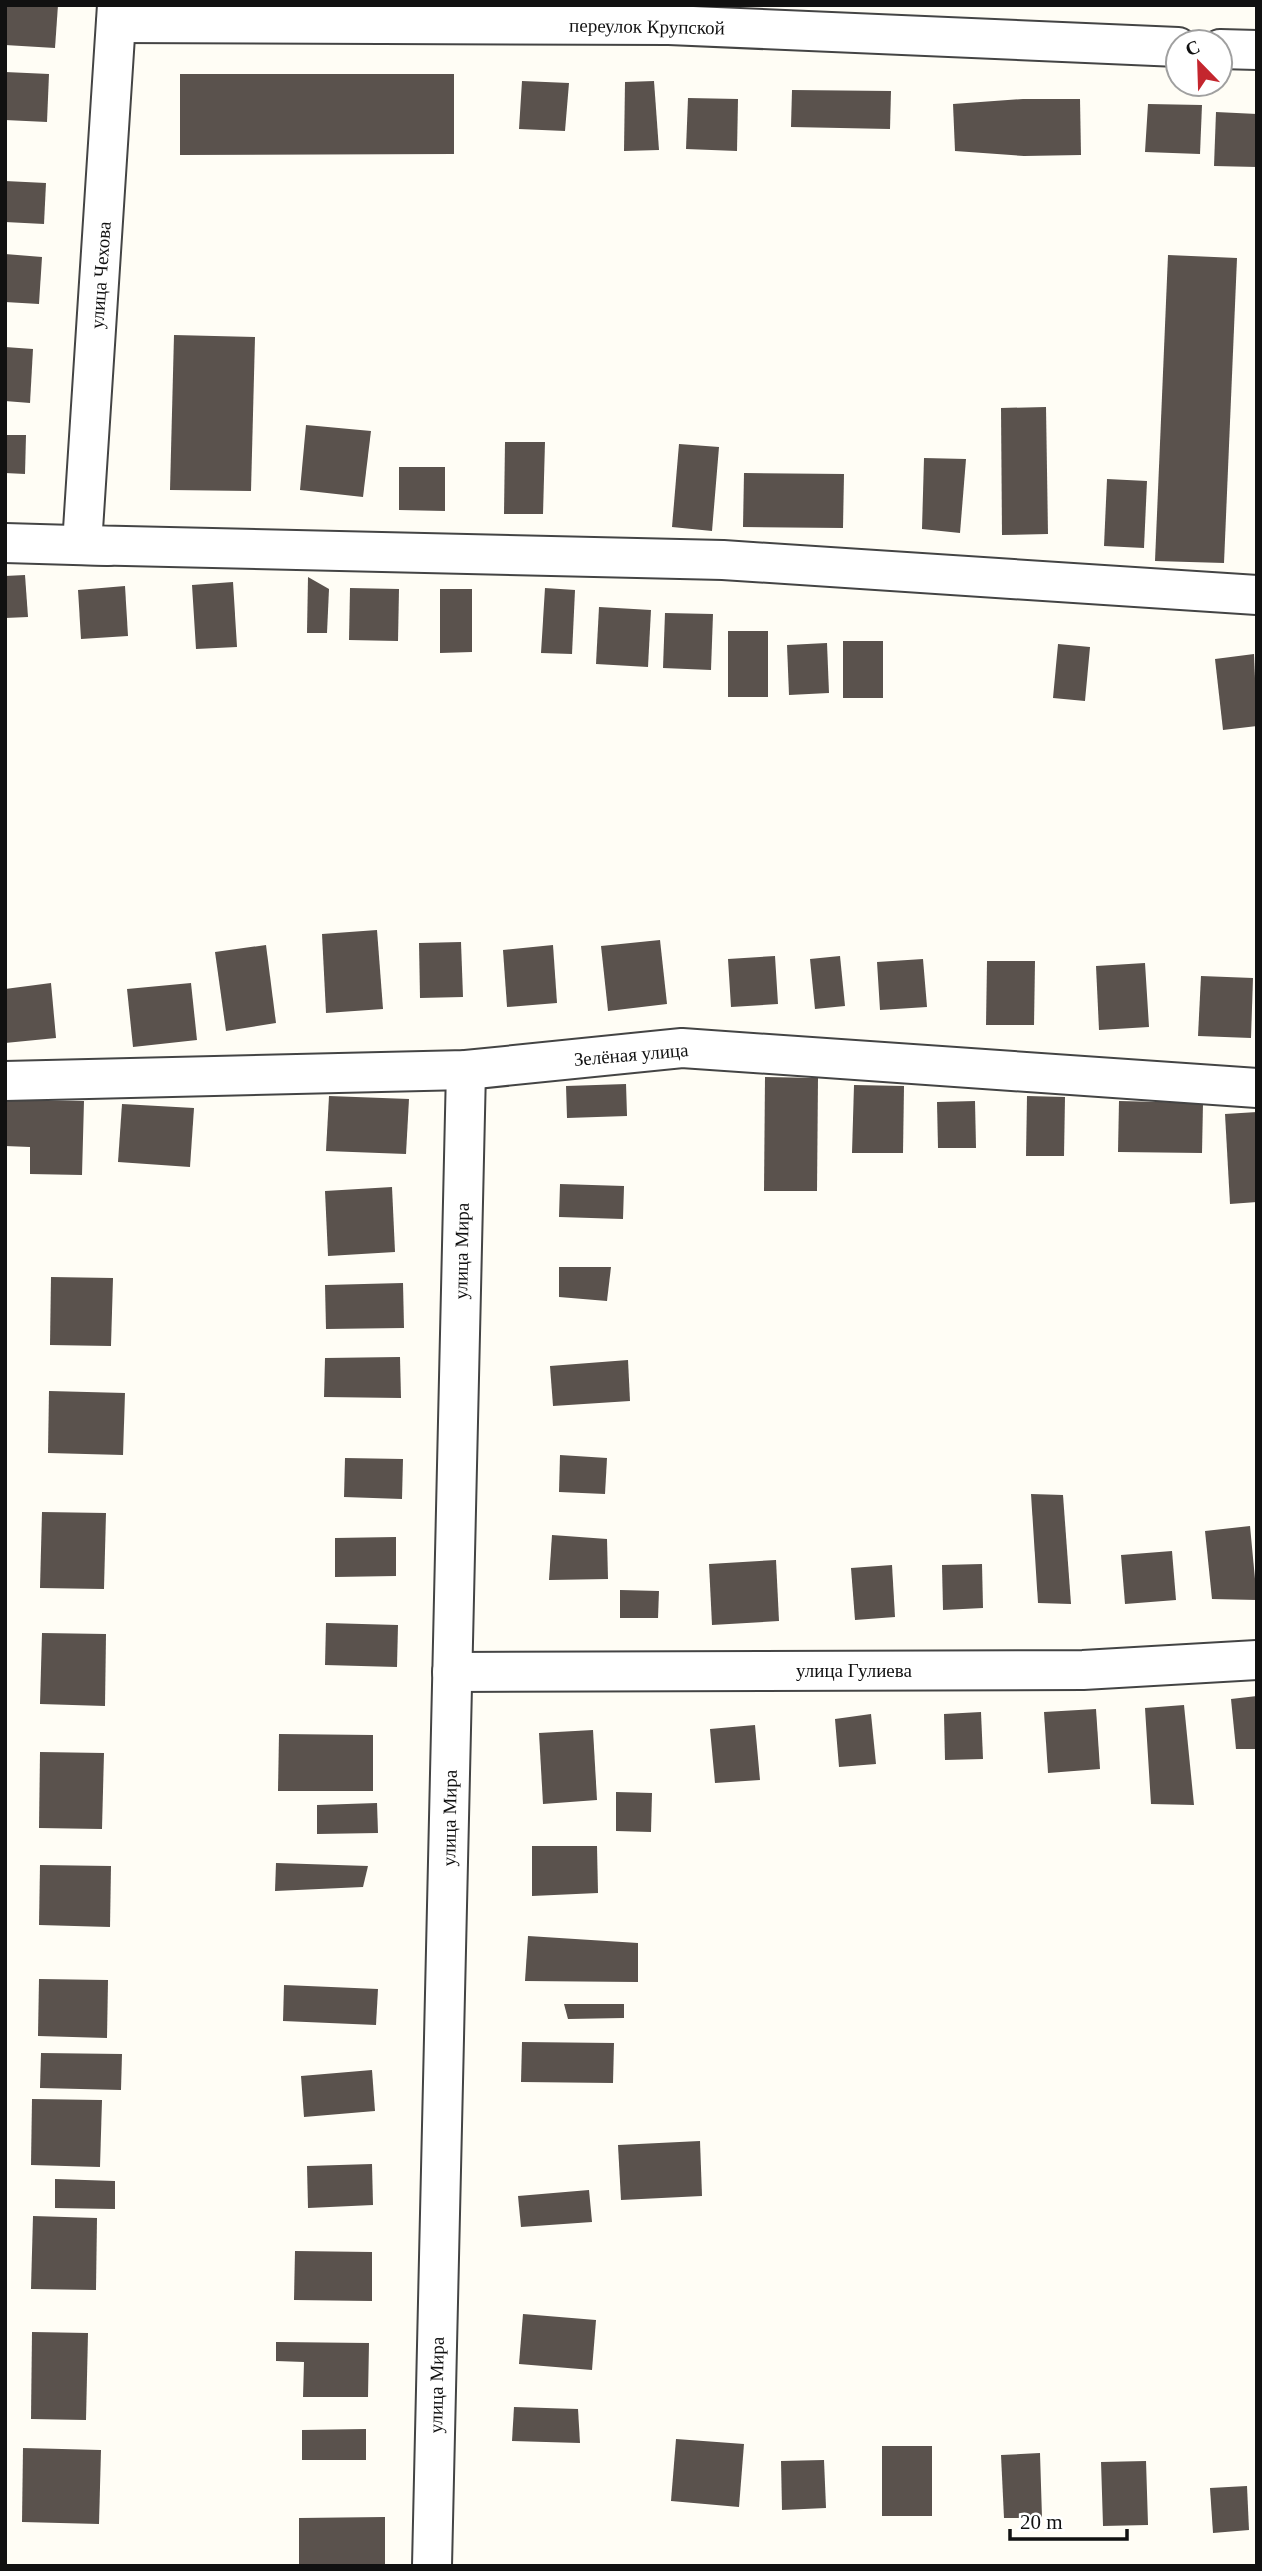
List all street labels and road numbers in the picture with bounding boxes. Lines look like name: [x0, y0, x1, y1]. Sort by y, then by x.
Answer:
street label: переулок Крупской: [569, 15, 725, 38]
street label: улица Чехова: [86, 220, 115, 329]
street label: Зелёная улица: [573, 1039, 690, 1070]
street label: улица Мира: [450, 1202, 473, 1300]
street label: улица Гулиева: [796, 1660, 912, 1681]
street label: улица Мира: [438, 1769, 461, 1867]
street label: улица Мира: [425, 2336, 448, 2434]

